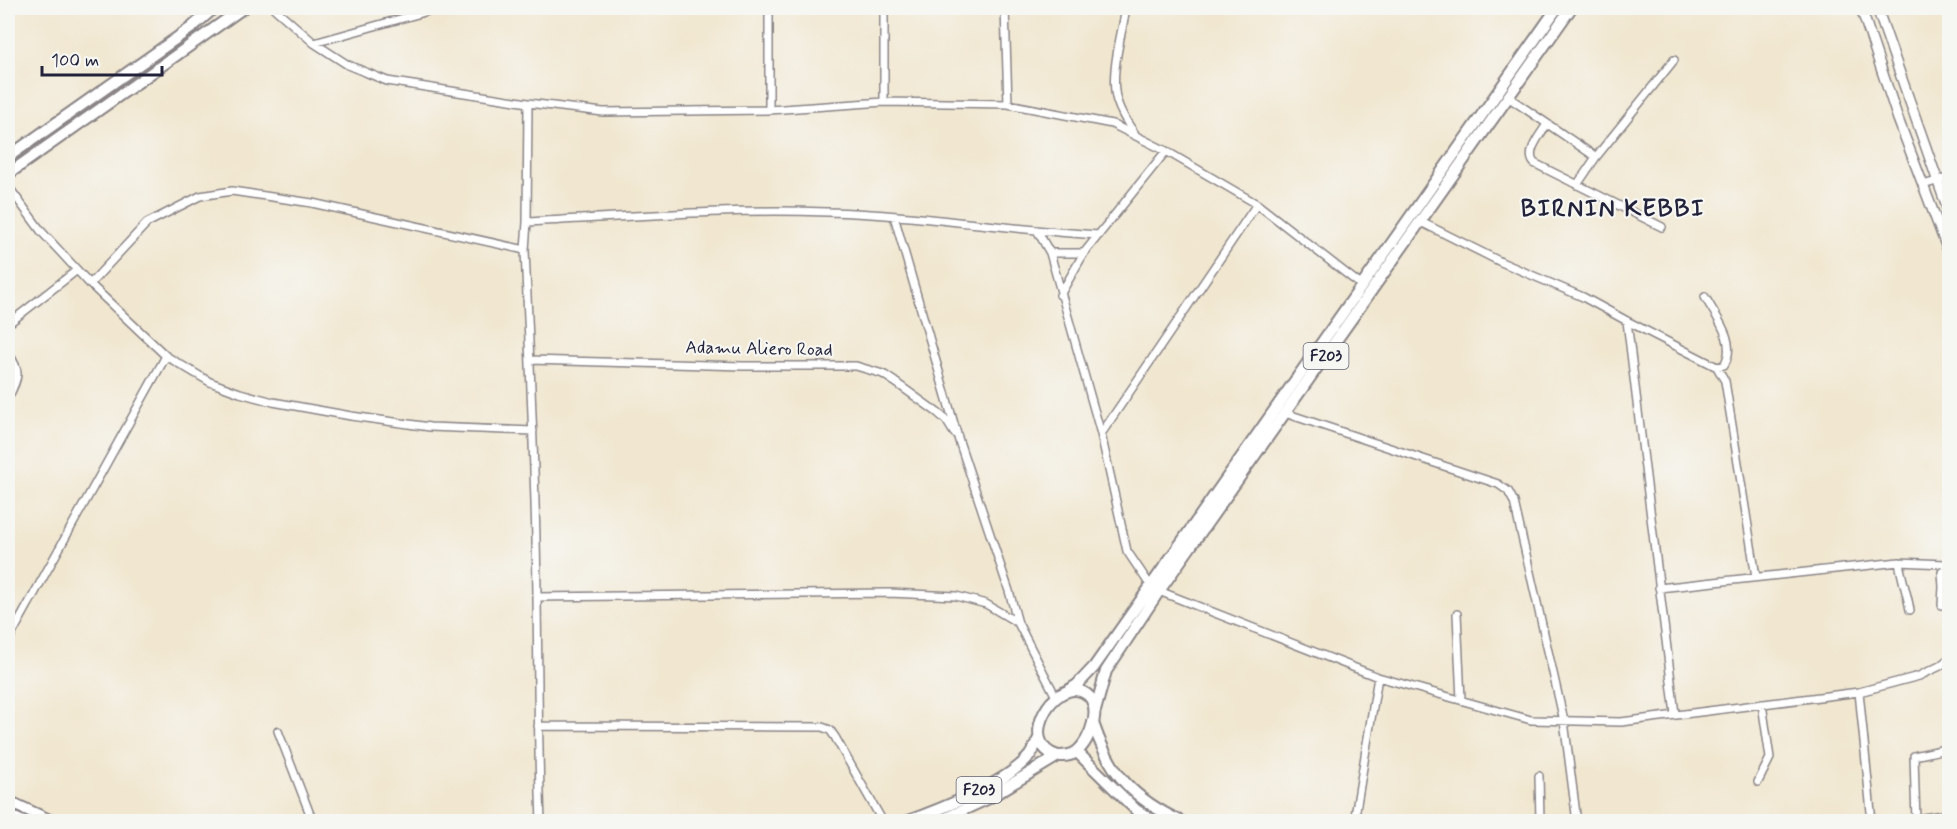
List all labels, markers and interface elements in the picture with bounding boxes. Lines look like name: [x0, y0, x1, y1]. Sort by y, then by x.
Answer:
scale bar: [42, 39, 162, 77]
text: 100 m: [51, 49, 99, 73]
district label: BIRNIN KEBBI: [1521, 194, 1705, 225]
street label: Adamu Aliero Road: [685, 336, 833, 362]
road number: F203: [1304, 343, 1348, 369]
road number: F203: [956, 777, 1002, 803]

